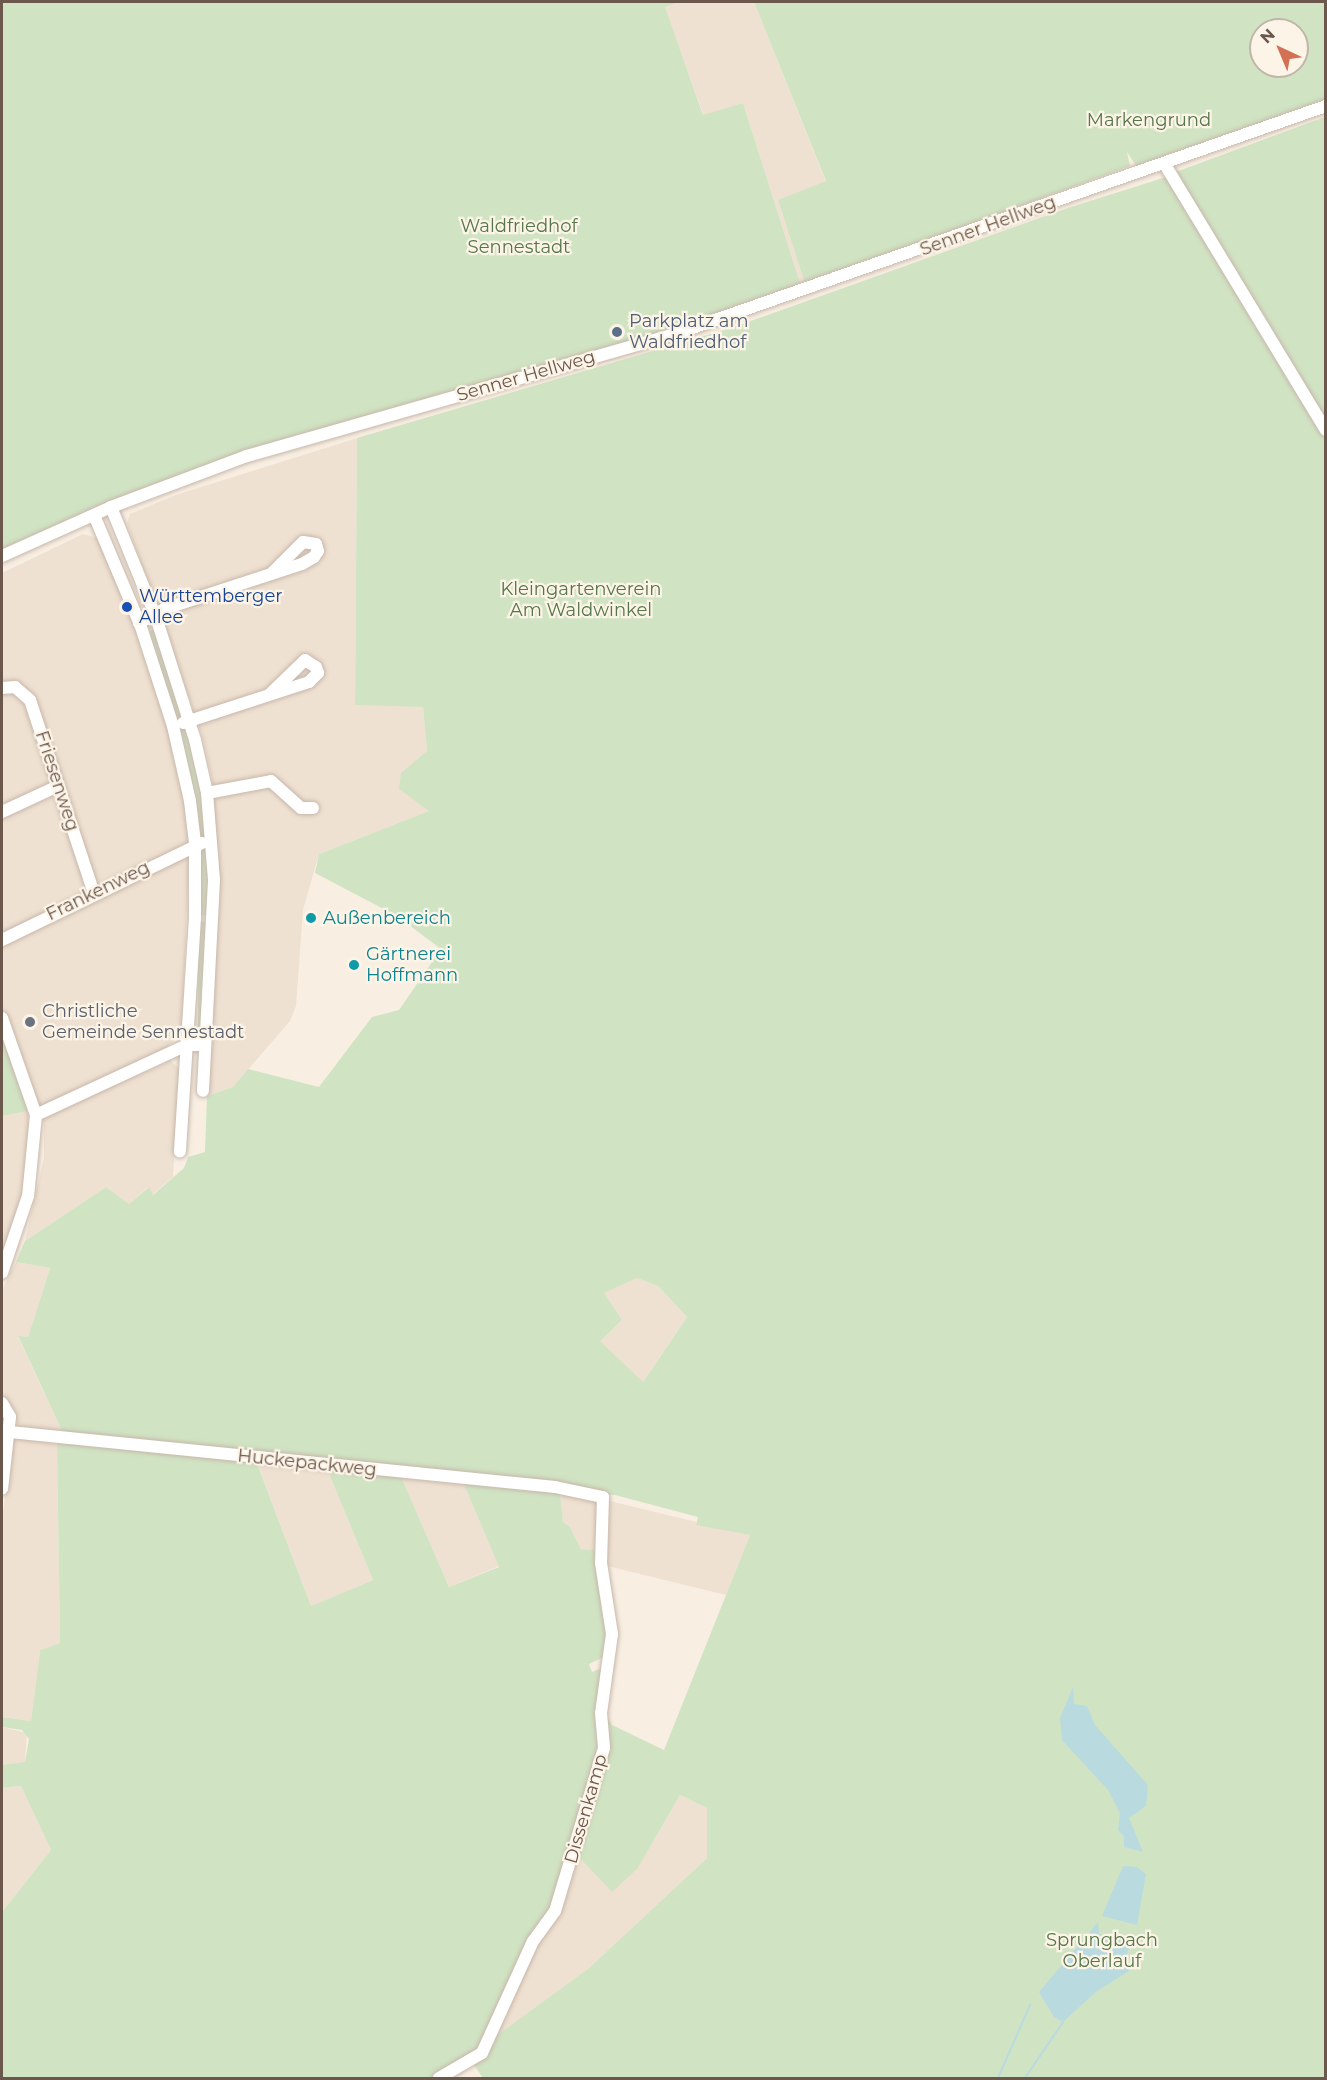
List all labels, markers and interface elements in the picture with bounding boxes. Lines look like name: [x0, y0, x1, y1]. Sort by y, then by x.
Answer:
north arrow: [1249, 18, 1309, 78]
text: N: [1256, 25, 1279, 47]
park label: Markengrund: [1087, 109, 1211, 131]
street label: Senner Hellweg: [917, 191, 1059, 261]
park label: Waldfriedhof Sennestadt: [460, 216, 578, 258]
place label: Parkplatz am Waldfriedhof: [629, 311, 749, 354]
marker: Parkplatz am Waldfriedhof: [610, 325, 624, 339]
street label: Senner Hellweg: [454, 346, 598, 406]
park label: Kleingartenverein Am Waldwinkel: [500, 579, 662, 622]
place label: Württemberger Allee: [139, 586, 283, 628]
marker: Württemberger Allee: [120, 600, 134, 614]
street label: Friesenweg: [31, 728, 83, 834]
street label: Frankenweg: [43, 857, 153, 925]
place label: Außenbereich: [323, 907, 451, 929]
marker: Außenbereich: [304, 911, 318, 925]
place label: Gärtnerei Hoffmann: [366, 944, 458, 986]
marker: Gärtnerei Hoffmann: [347, 958, 361, 972]
place label: Christliche Gemeinde Sennestadt: [42, 1001, 244, 1044]
marker: Christliche Gemeinde Sennestadt: [23, 1015, 37, 1029]
street label: Huckepackweg: [236, 1445, 378, 1481]
street label: Dissenkamp: [560, 1752, 612, 1866]
park label: Sprungbach Oberlauf: [1046, 1930, 1158, 1972]

